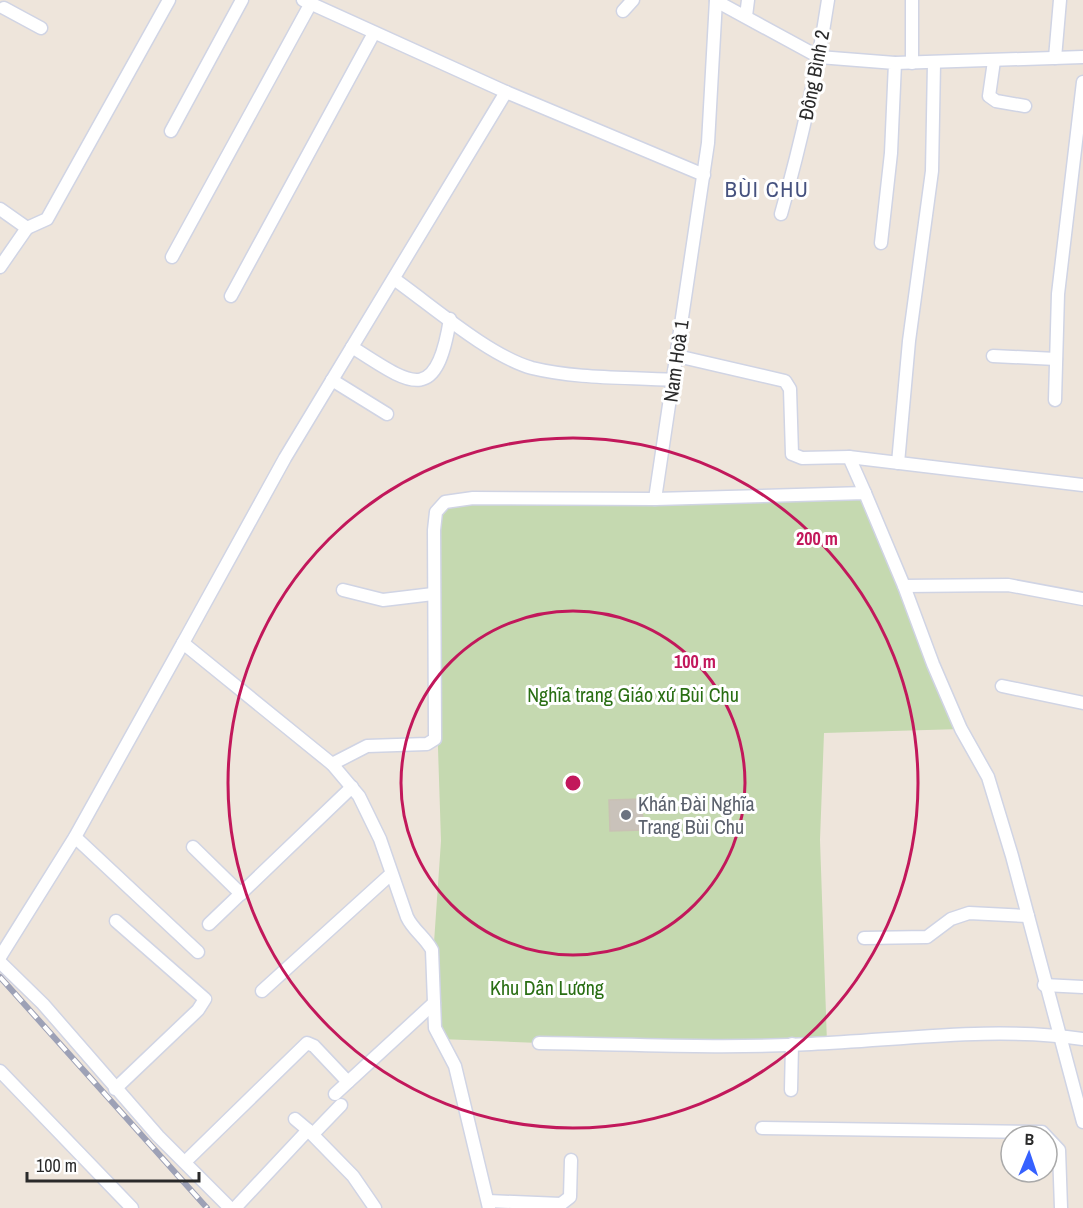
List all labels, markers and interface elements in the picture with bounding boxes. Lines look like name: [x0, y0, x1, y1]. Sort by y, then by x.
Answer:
street label: Đông Bình 2: [792, 28, 835, 122]
district label: BÙI CHU: [725, 174, 809, 204]
street label: Nam Hoà 1: [656, 318, 695, 404]
text: 200 m: [796, 526, 838, 551]
text: 100 m: [674, 649, 716, 674]
park label: Nghĩa trang Giáo xứ Bùi Chu: [527, 681, 739, 708]
centre of rings: [563, 773, 583, 793]
place label: Khán Đài Nghĩa Trang Bùi Chu: [638, 790, 755, 840]
marker: Khán Đài Nghĩa Trang Bùi Chu: [619, 808, 633, 822]
park label: Khu Dân Lương: [490, 974, 604, 1001]
north arrow: [999, 1124, 1059, 1184]
text: B: [1024, 1128, 1035, 1150]
scale bar: [27, 1145, 200, 1183]
text: 100 m: [36, 1153, 77, 1178]

